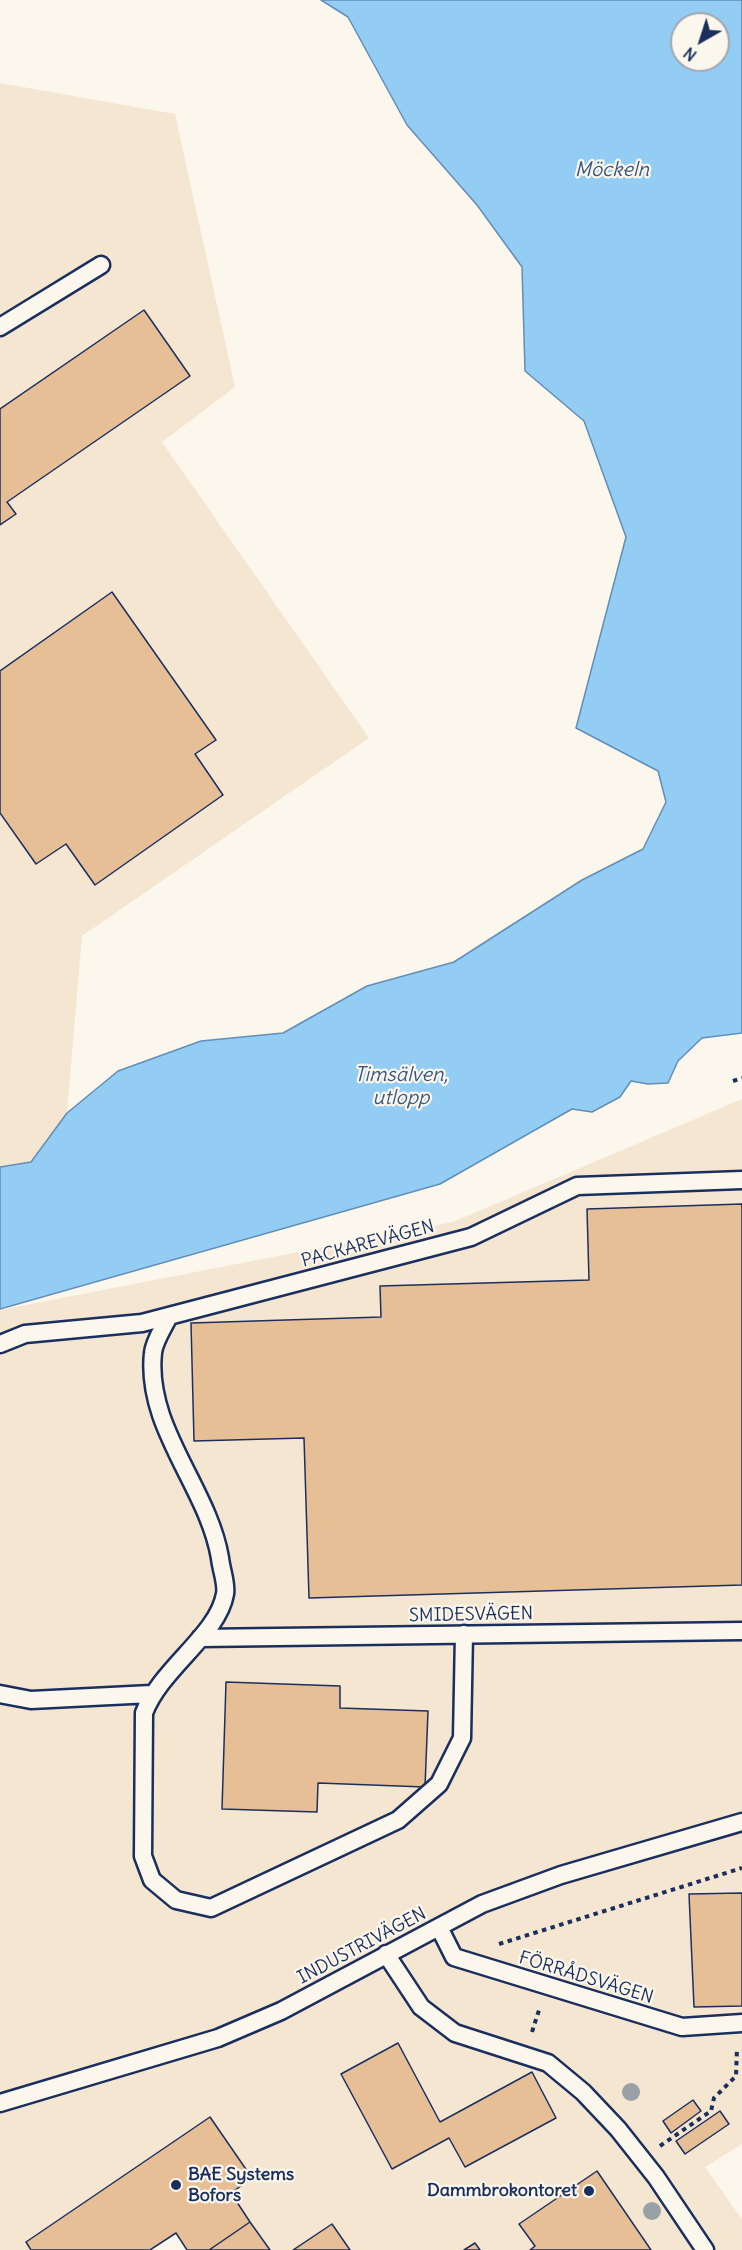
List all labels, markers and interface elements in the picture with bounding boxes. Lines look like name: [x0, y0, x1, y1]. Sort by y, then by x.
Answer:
north arrow: [670, 12, 730, 72]
text: N: [679, 43, 701, 66]
water label: Möckeln: [575, 158, 649, 182]
water label: Timsälven, utlopp: [354, 1063, 448, 1110]
street label: PACKAREVÄGEN: [299, 1216, 437, 1272]
street label: SMIDESVÄGEN: [409, 1603, 533, 1627]
street label: INDUSTRIVÄGEN: [294, 1903, 430, 1989]
street label: FÖRRÅDSVÄGEN: [516, 1947, 656, 2009]
place label: BAE Systems Bofors: [188, 2164, 294, 2206]
marker: BAE Systems Bofors: [169, 2178, 183, 2192]
place label: Dammbrokontoret: [427, 2180, 577, 2202]
marker: Dammbrokontoret: [582, 2184, 596, 2198]

